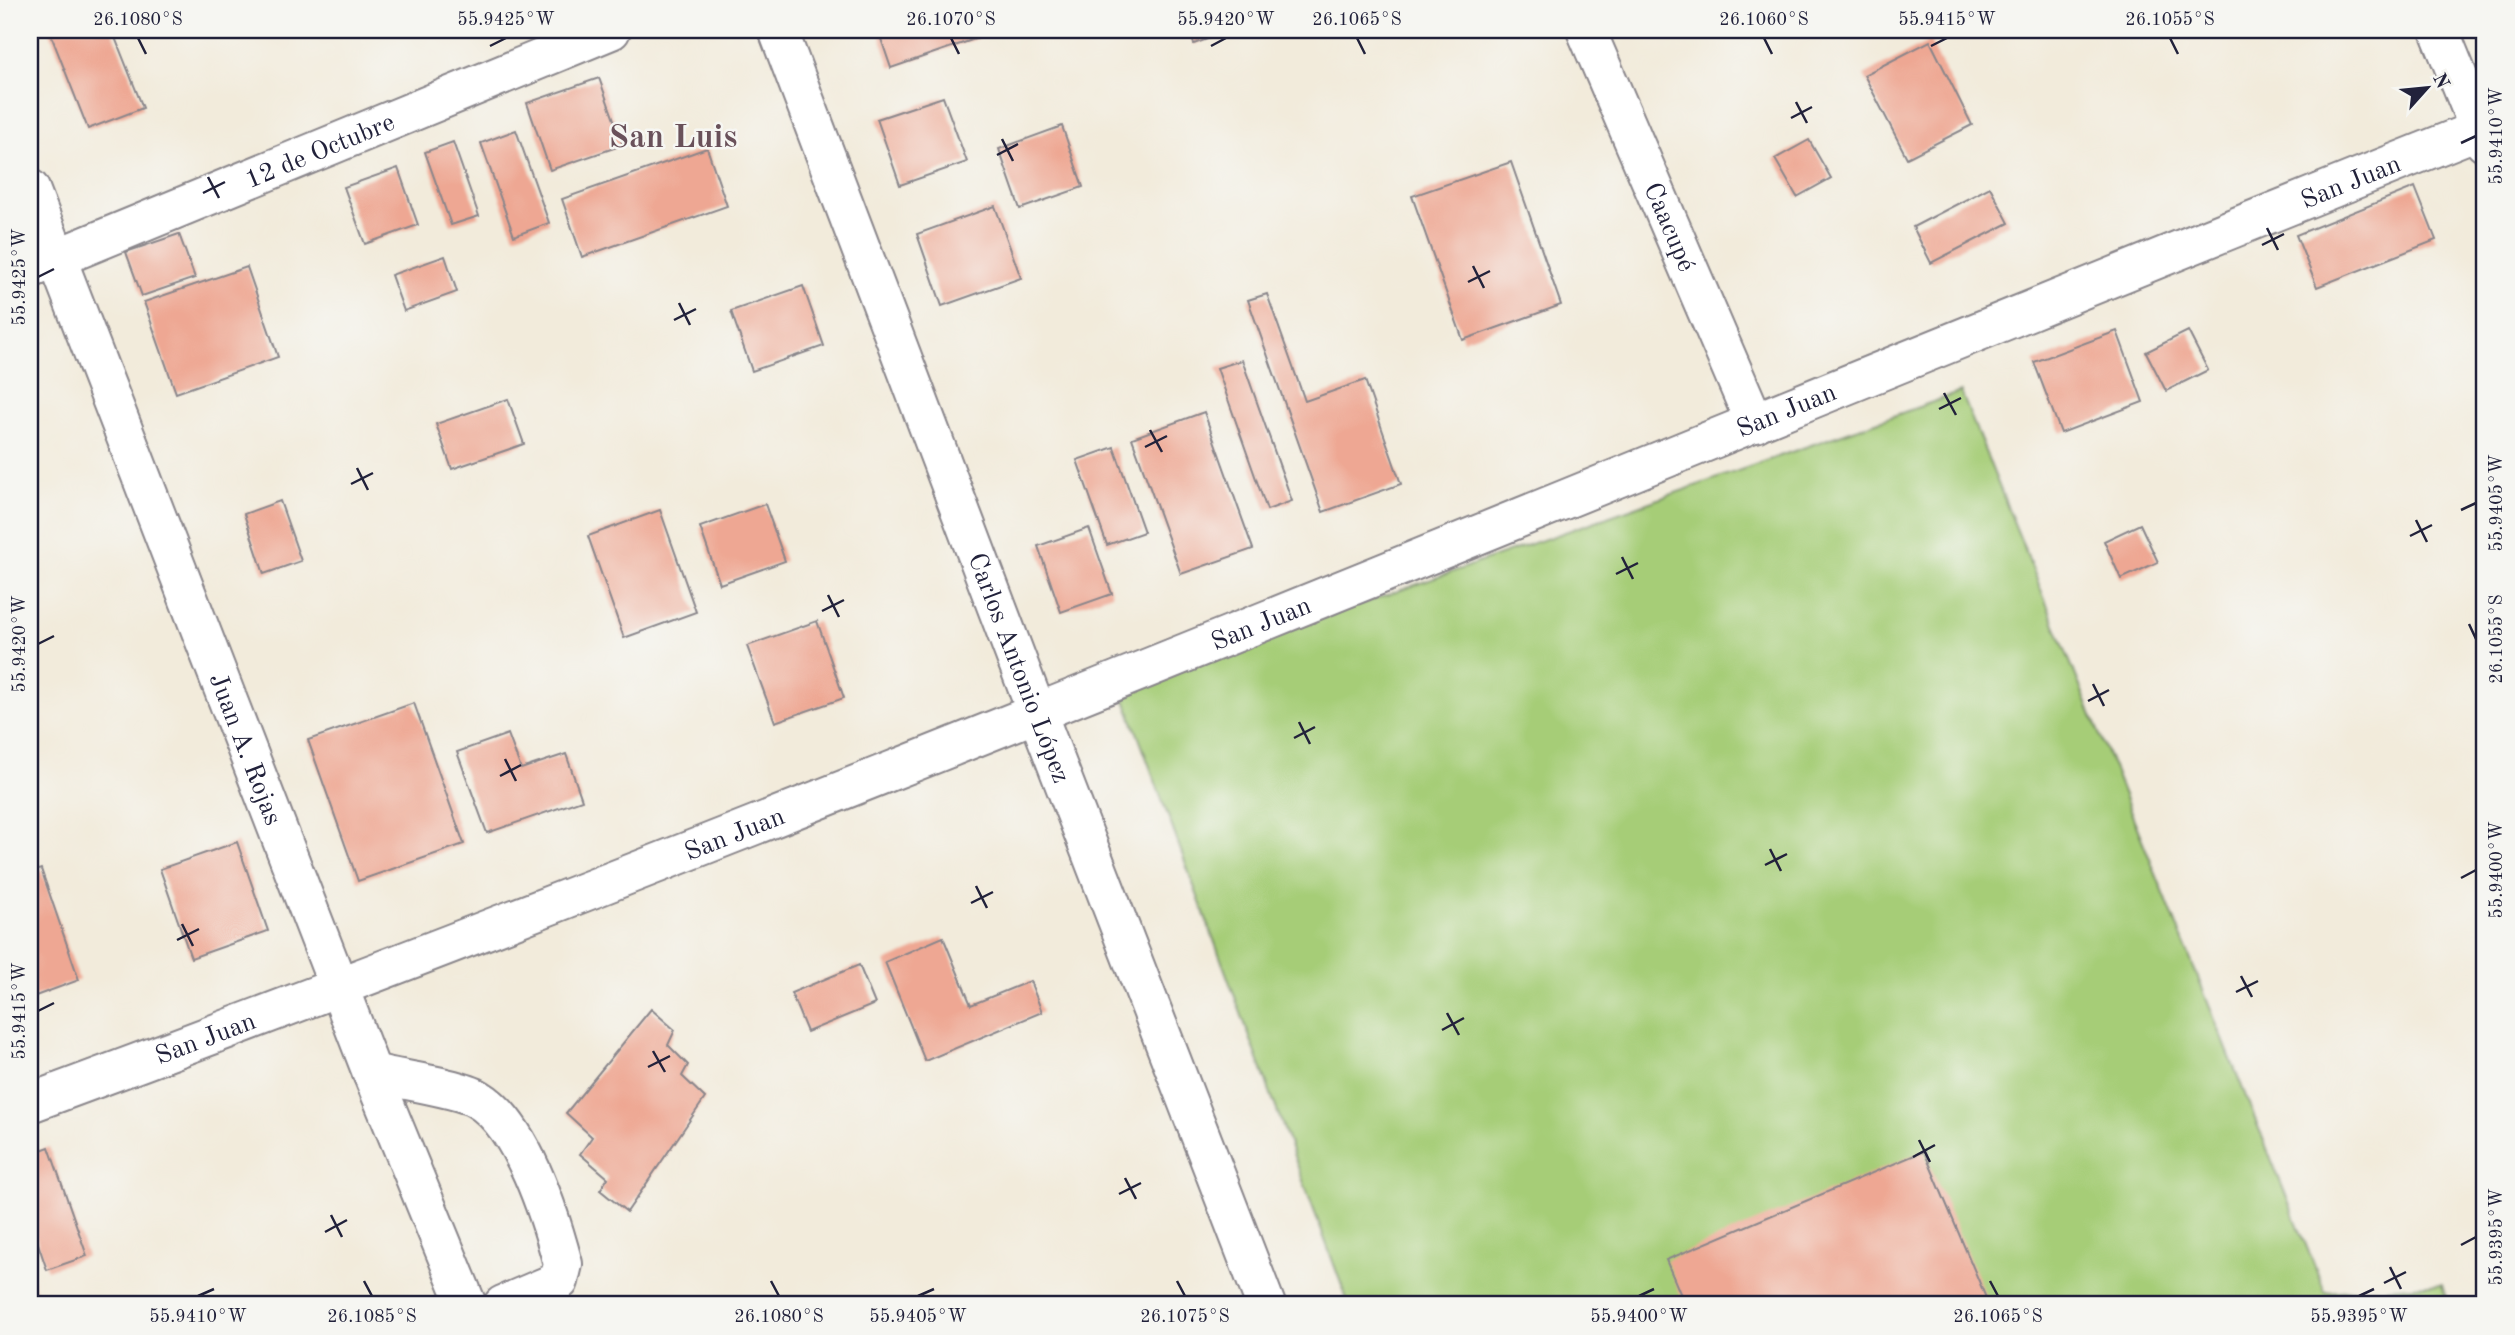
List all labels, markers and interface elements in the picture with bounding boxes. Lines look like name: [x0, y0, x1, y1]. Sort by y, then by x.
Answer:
text: 26.1080°S: [93, 11, 183, 29]
text: 55.9425°W: [457, 11, 555, 29]
text: 26.1070°S: [906, 11, 996, 29]
text: 55.9420°W: [1177, 11, 1275, 29]
text: 26.1065°S: [1312, 11, 1402, 29]
text: 26.1060°S: [1719, 11, 1809, 29]
text: 55.9415°W: [1898, 11, 1996, 29]
text: 26.1055°S: [2125, 11, 2215, 29]
north arrow: [2392, 52, 2462, 122]
text: N: [2428, 71, 2452, 93]
text: 55.9410°W: [2488, 87, 2506, 185]
street label: 12 de Octubre: [242, 110, 399, 194]
district label: San Luis: [608, 122, 738, 155]
street label: San Juan: [2298, 151, 2405, 215]
street label: Caacupé: [1638, 179, 1699, 276]
text: 55.9425°W: [11, 228, 29, 326]
street label: San Juan: [1733, 380, 1840, 443]
text: 55.9405°W: [2488, 454, 2506, 552]
street label: Carlos Antonio López: [963, 550, 1074, 787]
street label: San Juan: [1208, 593, 1315, 656]
text: 26.1055°S: [2488, 594, 2506, 684]
text: 55.9420°W: [11, 595, 29, 693]
street label: Juan A. Rojas: [204, 670, 286, 829]
street label: San Juan: [681, 804, 788, 866]
text: 55.9400°W: [2488, 821, 2506, 919]
text: 55.9415°W: [11, 962, 29, 1060]
street label: San Juan: [152, 1009, 260, 1070]
text: 55.9395°W: [2488, 1188, 2506, 1286]
text: 55.9410°W: [149, 1308, 247, 1326]
text: 26.1085°S: [327, 1308, 417, 1326]
text: 26.1080°S: [734, 1308, 824, 1326]
text: 55.9405°W: [869, 1308, 967, 1326]
text: 26.1075°S: [1140, 1308, 1230, 1326]
text: 55.9400°W: [1590, 1308, 1688, 1326]
text: 26.1065°S: [1953, 1308, 2043, 1326]
text: 55.9395°W: [2310, 1308, 2408, 1326]

